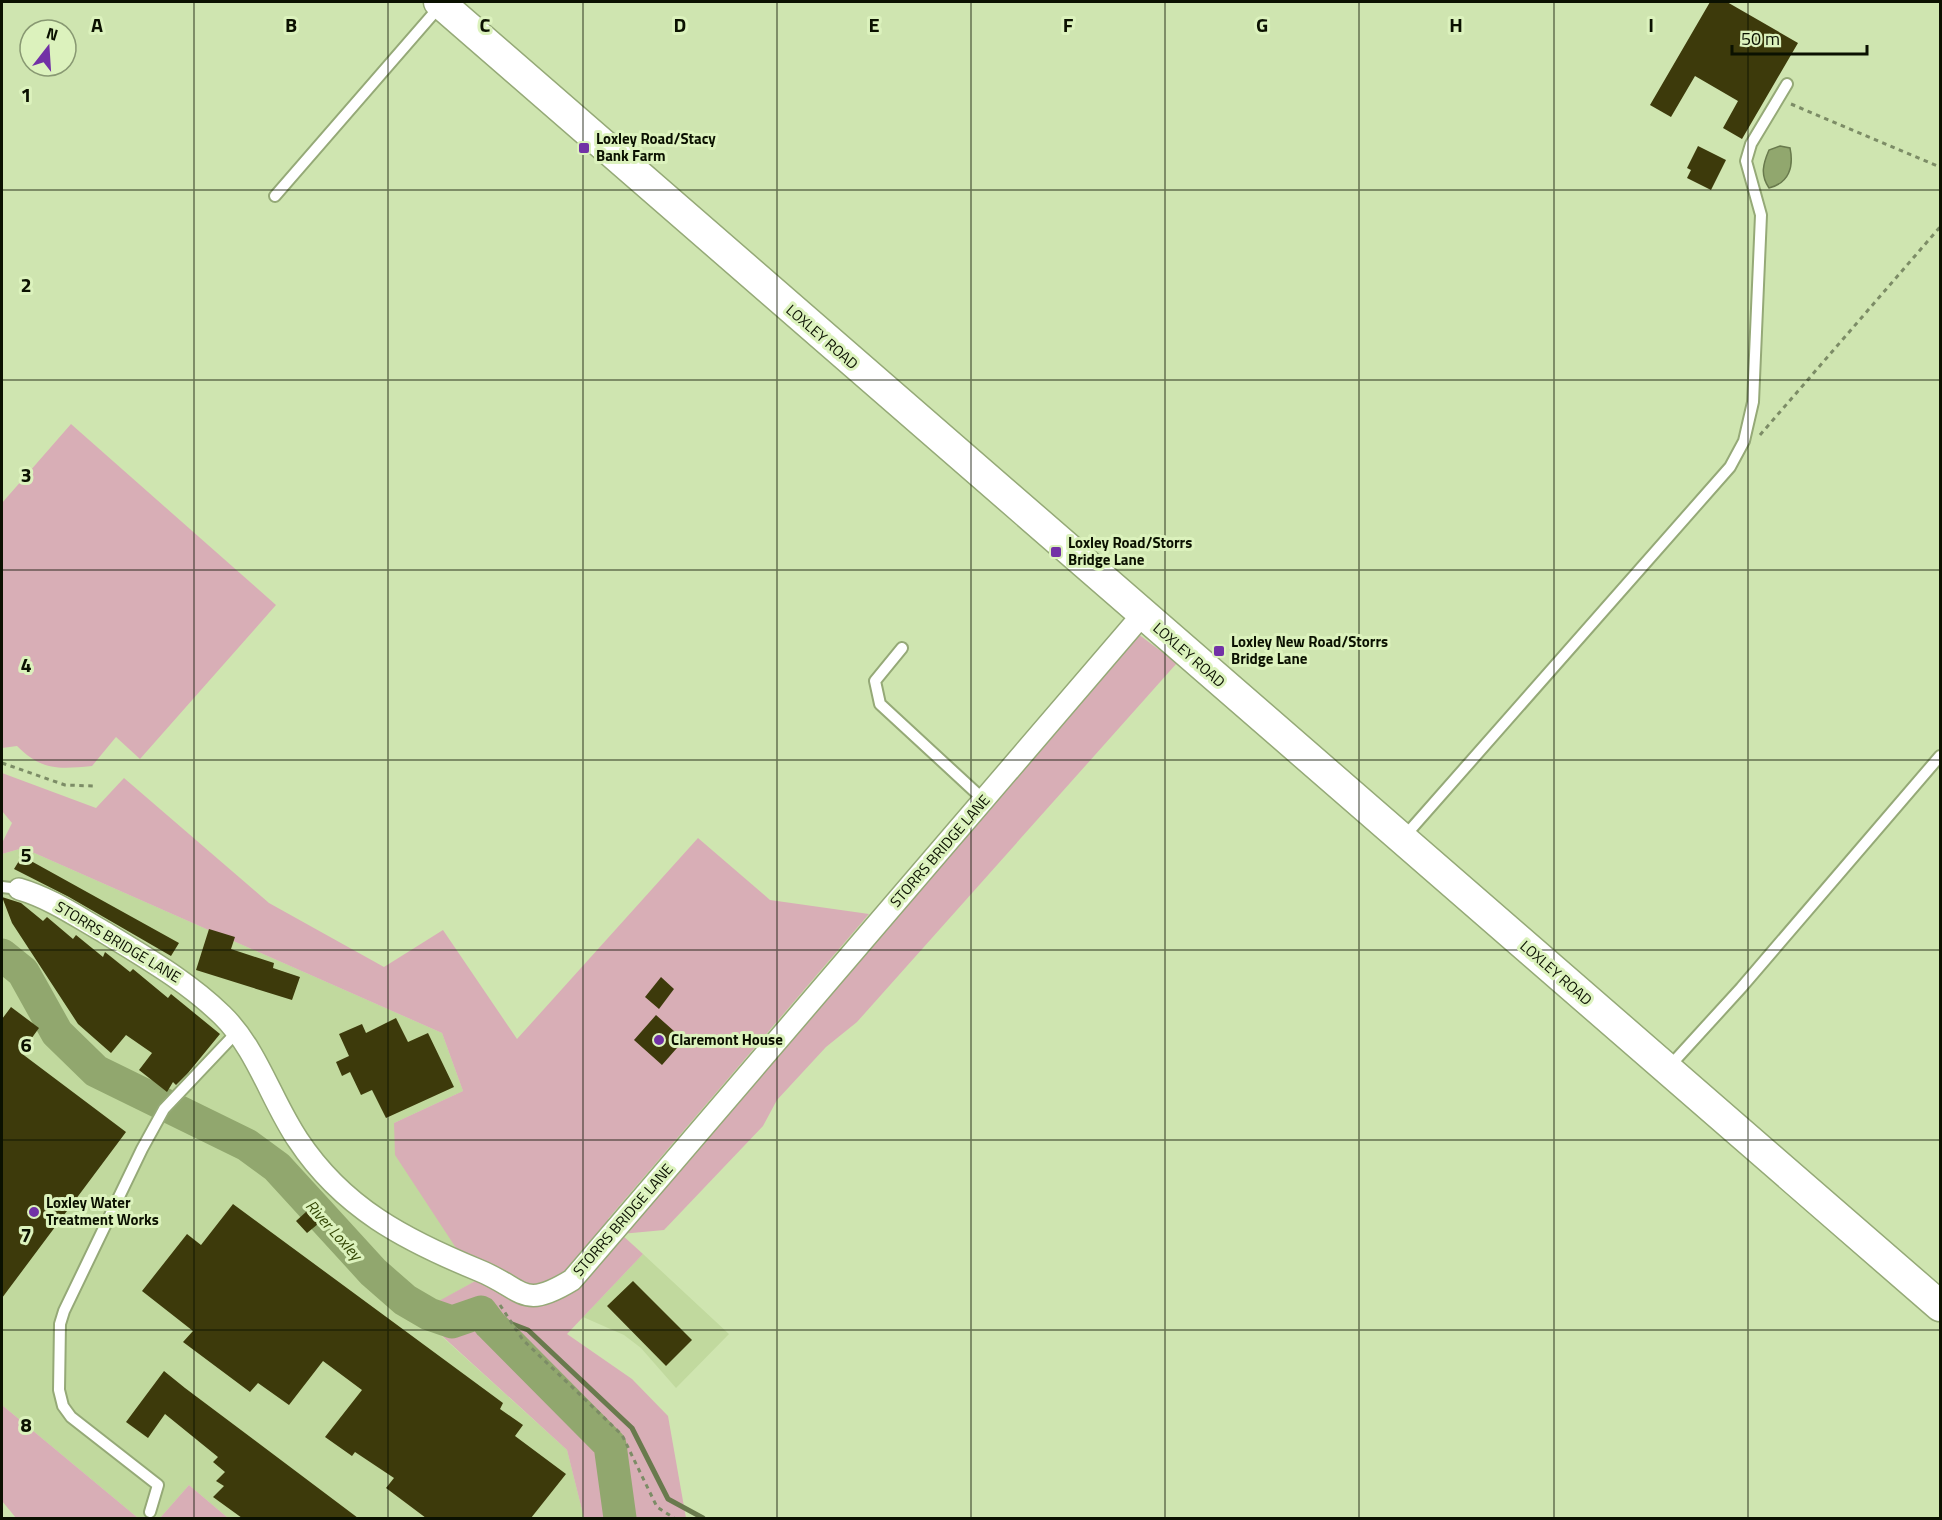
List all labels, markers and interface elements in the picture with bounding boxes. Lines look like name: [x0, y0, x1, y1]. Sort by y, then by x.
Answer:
text: A: [91, 9, 103, 40]
text: B: [285, 9, 297, 40]
text: C: [480, 9, 491, 40]
text: D: [674, 9, 686, 40]
text: E: [868, 9, 880, 40]
text: F: [1063, 9, 1074, 40]
text: G: [1256, 9, 1268, 40]
text: H: [1449, 9, 1463, 40]
text: I: [1648, 9, 1654, 40]
north arrow: [18, 18, 78, 78]
scale bar: [1732, 18, 1867, 56]
text: N: [44, 21, 61, 47]
text: 50 m: [1741, 25, 1780, 52]
text: 1: [20, 79, 32, 110]
place label: Loxley Road/Stacy Bank Farm: [596, 127, 716, 167]
marker: Loxley Road/Stacy Bank Farm: [577, 141, 591, 155]
text: 2: [20, 269, 32, 300]
street label: LOXLEY ROAD: [781, 299, 864, 375]
text: 3: [20, 459, 32, 490]
place label: Loxley Road/Storrs Bridge Lane: [1068, 531, 1192, 571]
marker: Loxley Road/Storrs Bridge Lane: [1049, 545, 1063, 559]
street label: LOXLEY ROAD: [1148, 617, 1231, 693]
place label: Loxley New Road/Storrs Bridge Lane: [1231, 630, 1388, 670]
marker: Loxley New Road/Storrs Bridge Lane: [1212, 644, 1226, 658]
text: 4: [20, 649, 32, 680]
street label: STORRS BRIDGE LANE: [884, 789, 995, 912]
text: 5: [20, 839, 32, 870]
street label: STORRS BRIDGE LANE: [51, 895, 185, 988]
street label: LOXLEY ROAD: [1515, 935, 1598, 1011]
place label: Claremont House: [671, 1028, 783, 1051]
text: 6: [20, 1029, 32, 1060]
marker: Claremont House: [652, 1033, 666, 1047]
street label: STORRS BRIDGE LANE: [567, 1158, 678, 1281]
place label: Loxley Water Treatment Works: [46, 1191, 159, 1231]
water label: River Loxley: [300, 1194, 369, 1267]
marker: Loxley Water Treatment Works: [27, 1205, 41, 1219]
text: 7: [20, 1219, 32, 1250]
text: 8: [20, 1409, 32, 1440]

